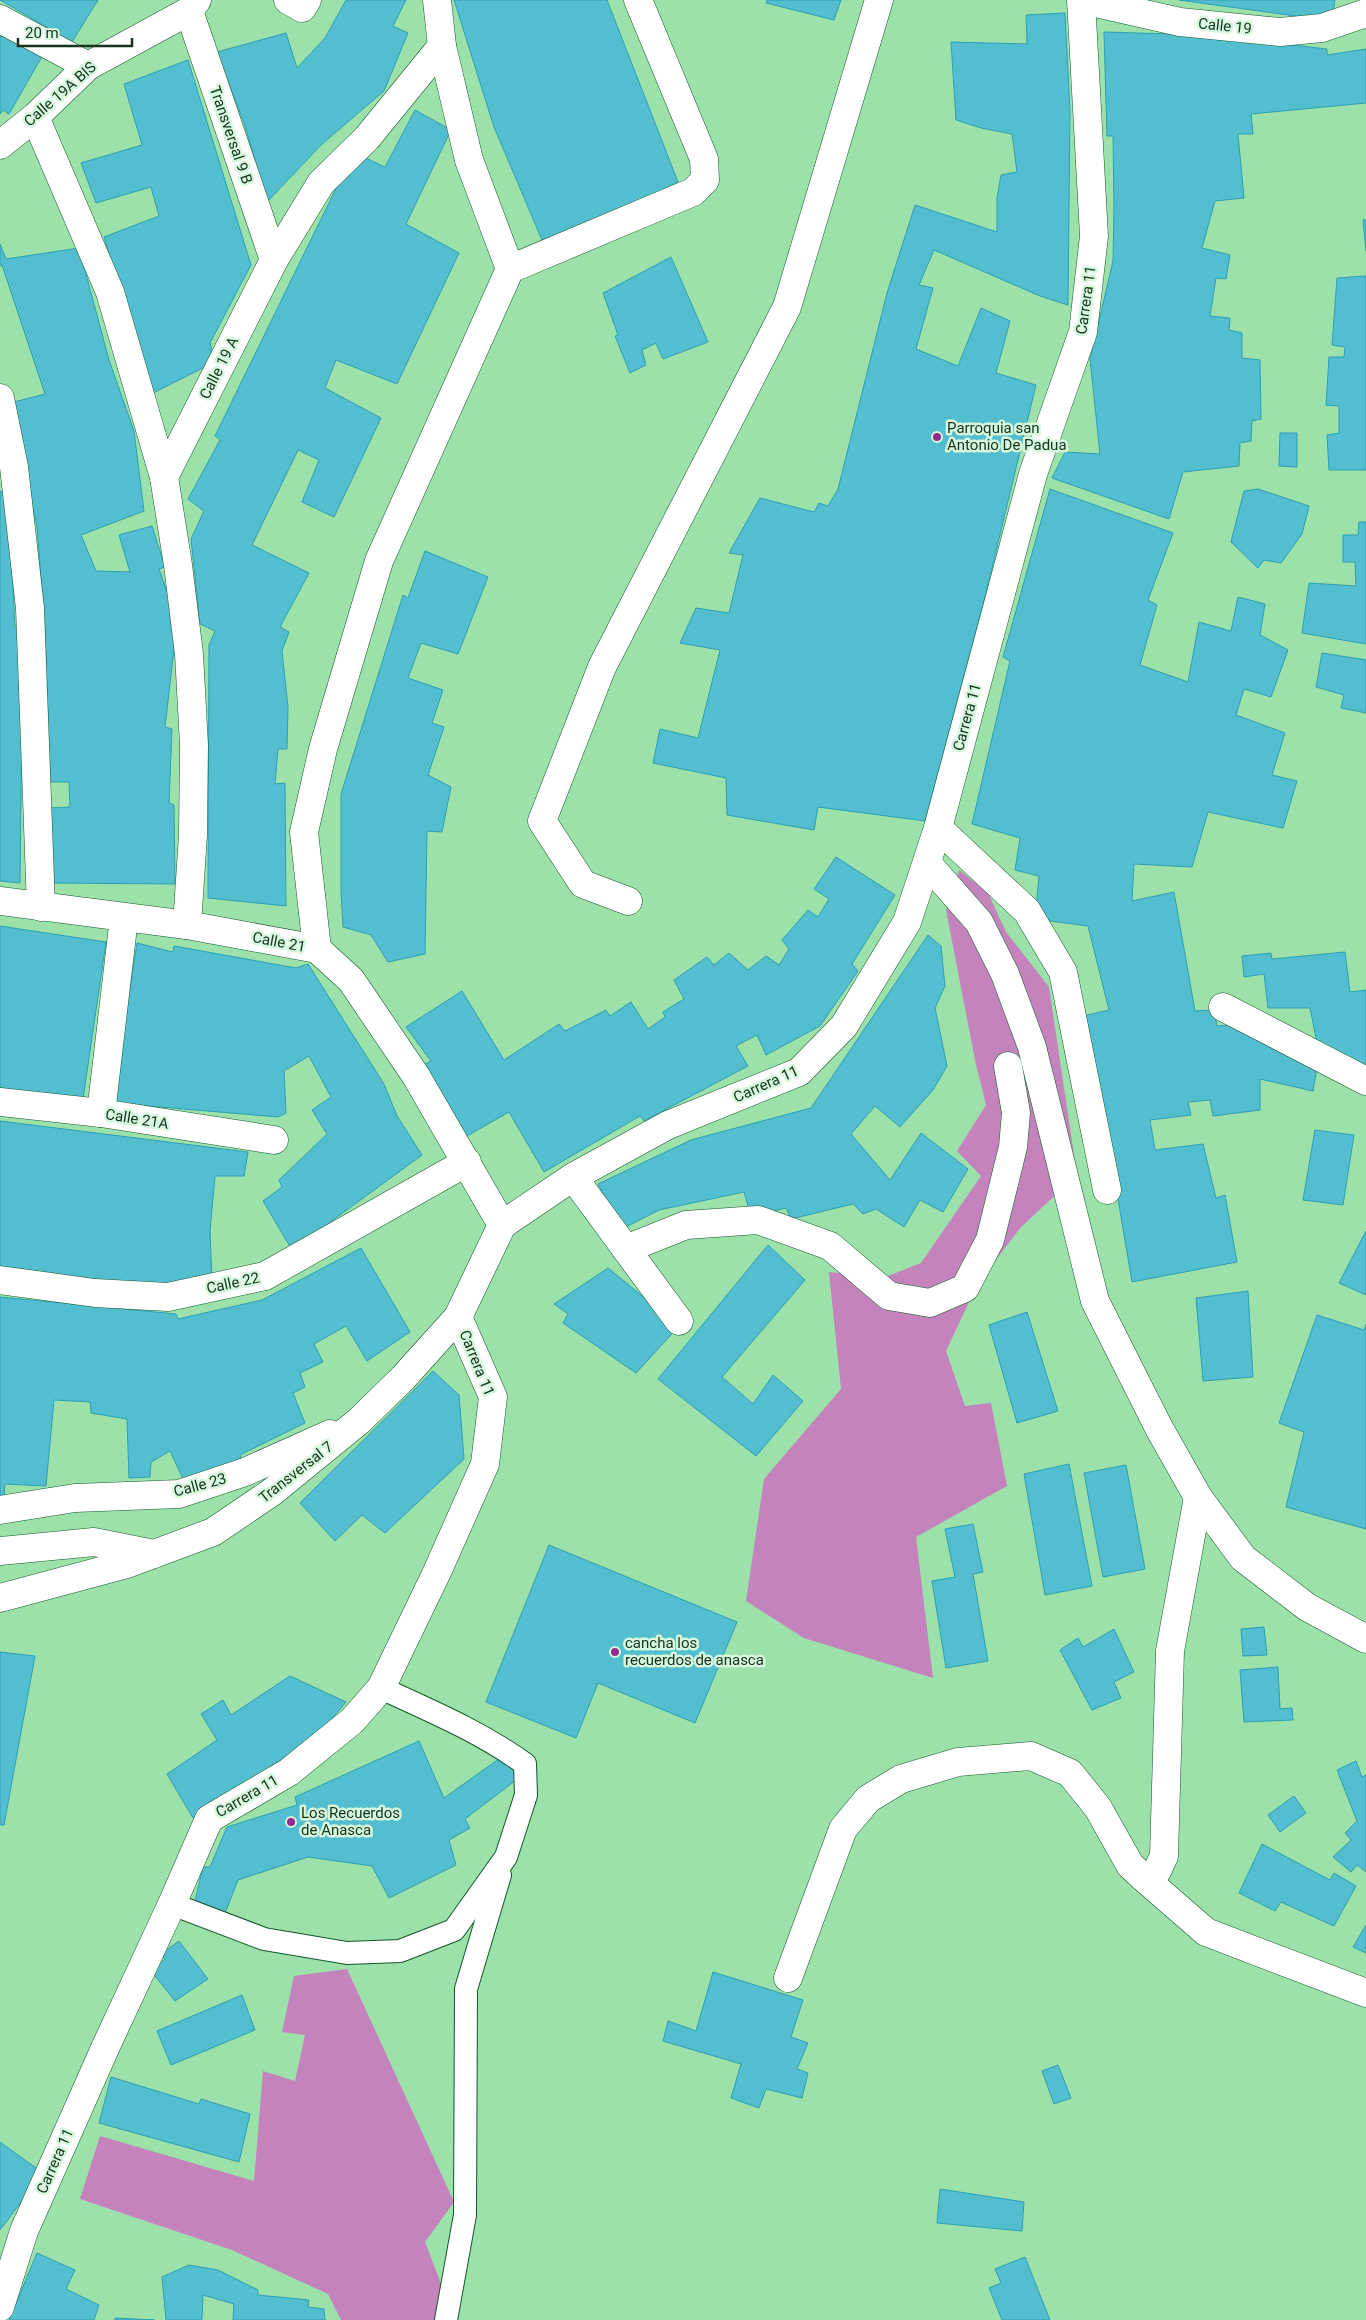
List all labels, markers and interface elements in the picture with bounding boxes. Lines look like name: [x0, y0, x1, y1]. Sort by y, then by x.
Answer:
street label: Calle 19: [1197, 14, 1253, 38]
scale bar: [18, 15, 131, 47]
text: 20 m: [25, 24, 59, 42]
street label: Calle 19A BIS: [20, 58, 100, 130]
street label: Transversal 9 B: [206, 84, 256, 186]
street label: Carrera 11: [1072, 264, 1100, 336]
street label: Calle 19 A: [196, 334, 242, 402]
place label: Parroquia san Antonio De Padua: [947, 419, 1067, 454]
marker: Parroquia san Antonio De Padua: [931, 431, 943, 443]
street label: Carrera 11: [949, 681, 985, 753]
street label: Calle 21: [251, 928, 307, 956]
street label: Carrera 11: [731, 1062, 801, 1106]
street label: Calle 21A: [104, 1105, 170, 1133]
street label: Calle 22: [205, 1269, 261, 1297]
street label: Carrera 11: [456, 1327, 498, 1399]
street label: Transversal 7: [255, 1437, 337, 1507]
street label: Calle 23: [172, 1469, 228, 1501]
place label: cancha los recuerdos de anasca: [625, 1634, 764, 1669]
marker: cancha los recuerdos de anasca: [609, 1646, 621, 1658]
street label: Carrera 11: [212, 1771, 282, 1821]
place label: Los Recuerdos de Anasca: [301, 1804, 400, 1839]
marker: Los Recuerdos de Anasca: [285, 1816, 297, 1828]
street label: Carrera 11: [33, 2126, 77, 2196]

